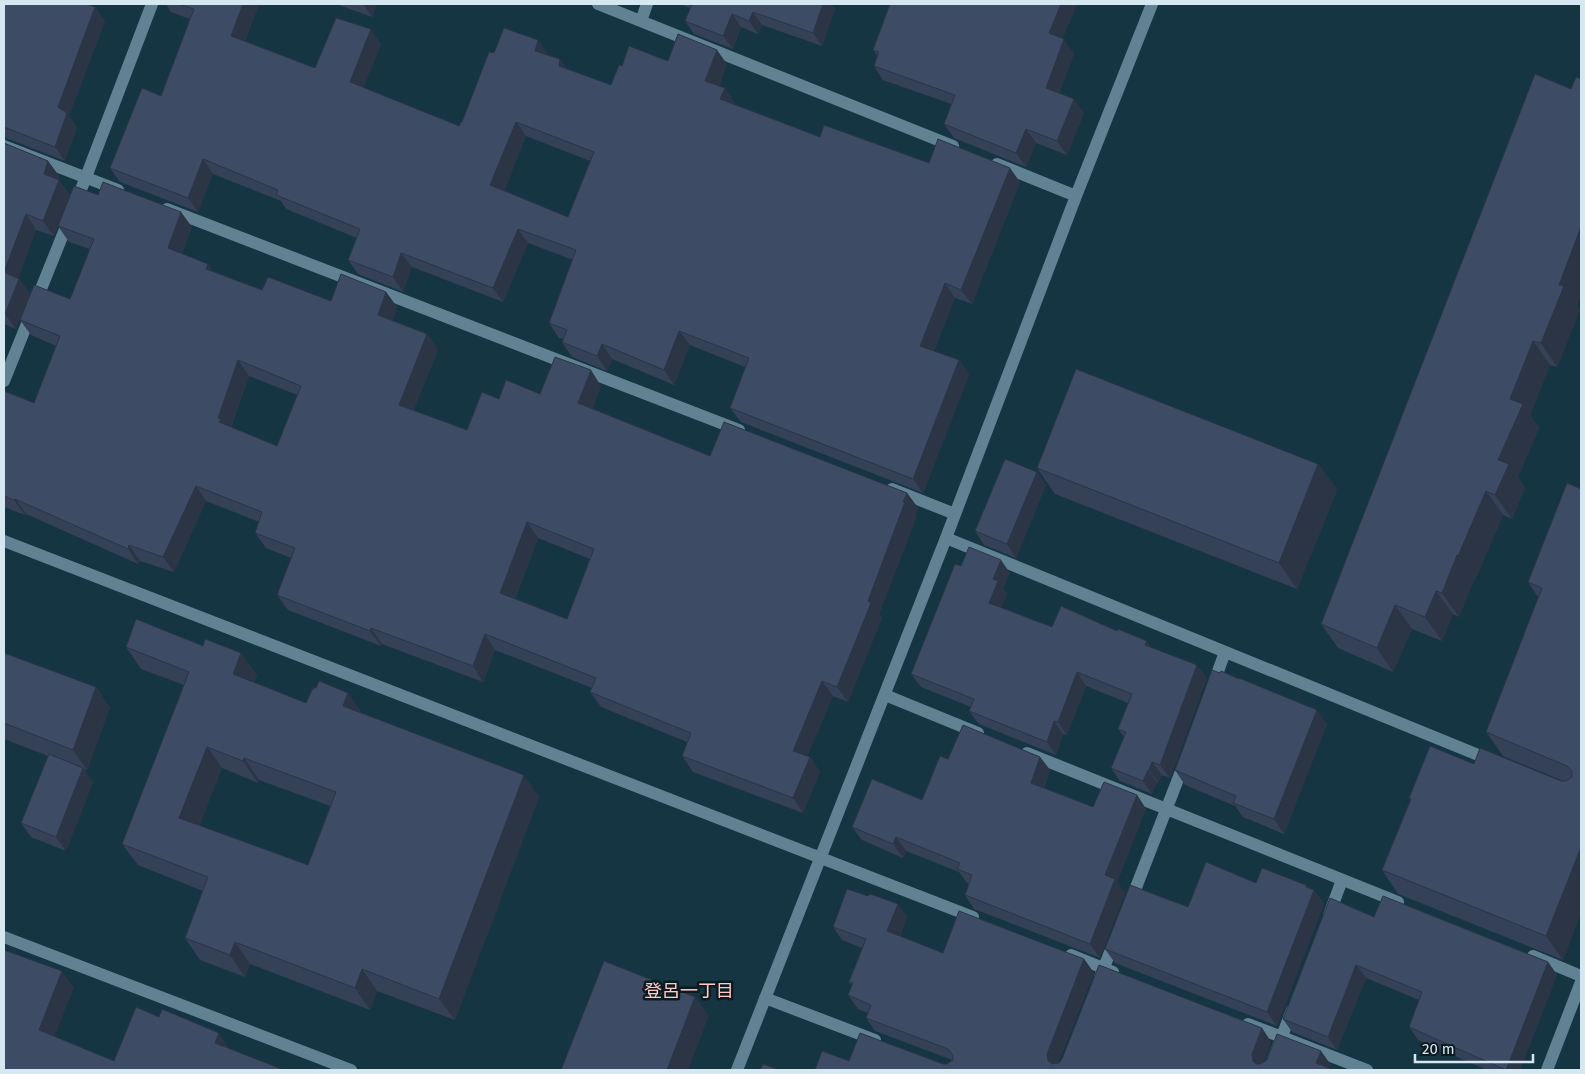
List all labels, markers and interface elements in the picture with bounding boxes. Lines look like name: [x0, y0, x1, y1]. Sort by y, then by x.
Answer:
district label: 登呂一丁目: [644, 980, 734, 1002]
scale bar: [1415, 1032, 1532, 1064]
text: 20 m: [1422, 1040, 1455, 1058]

